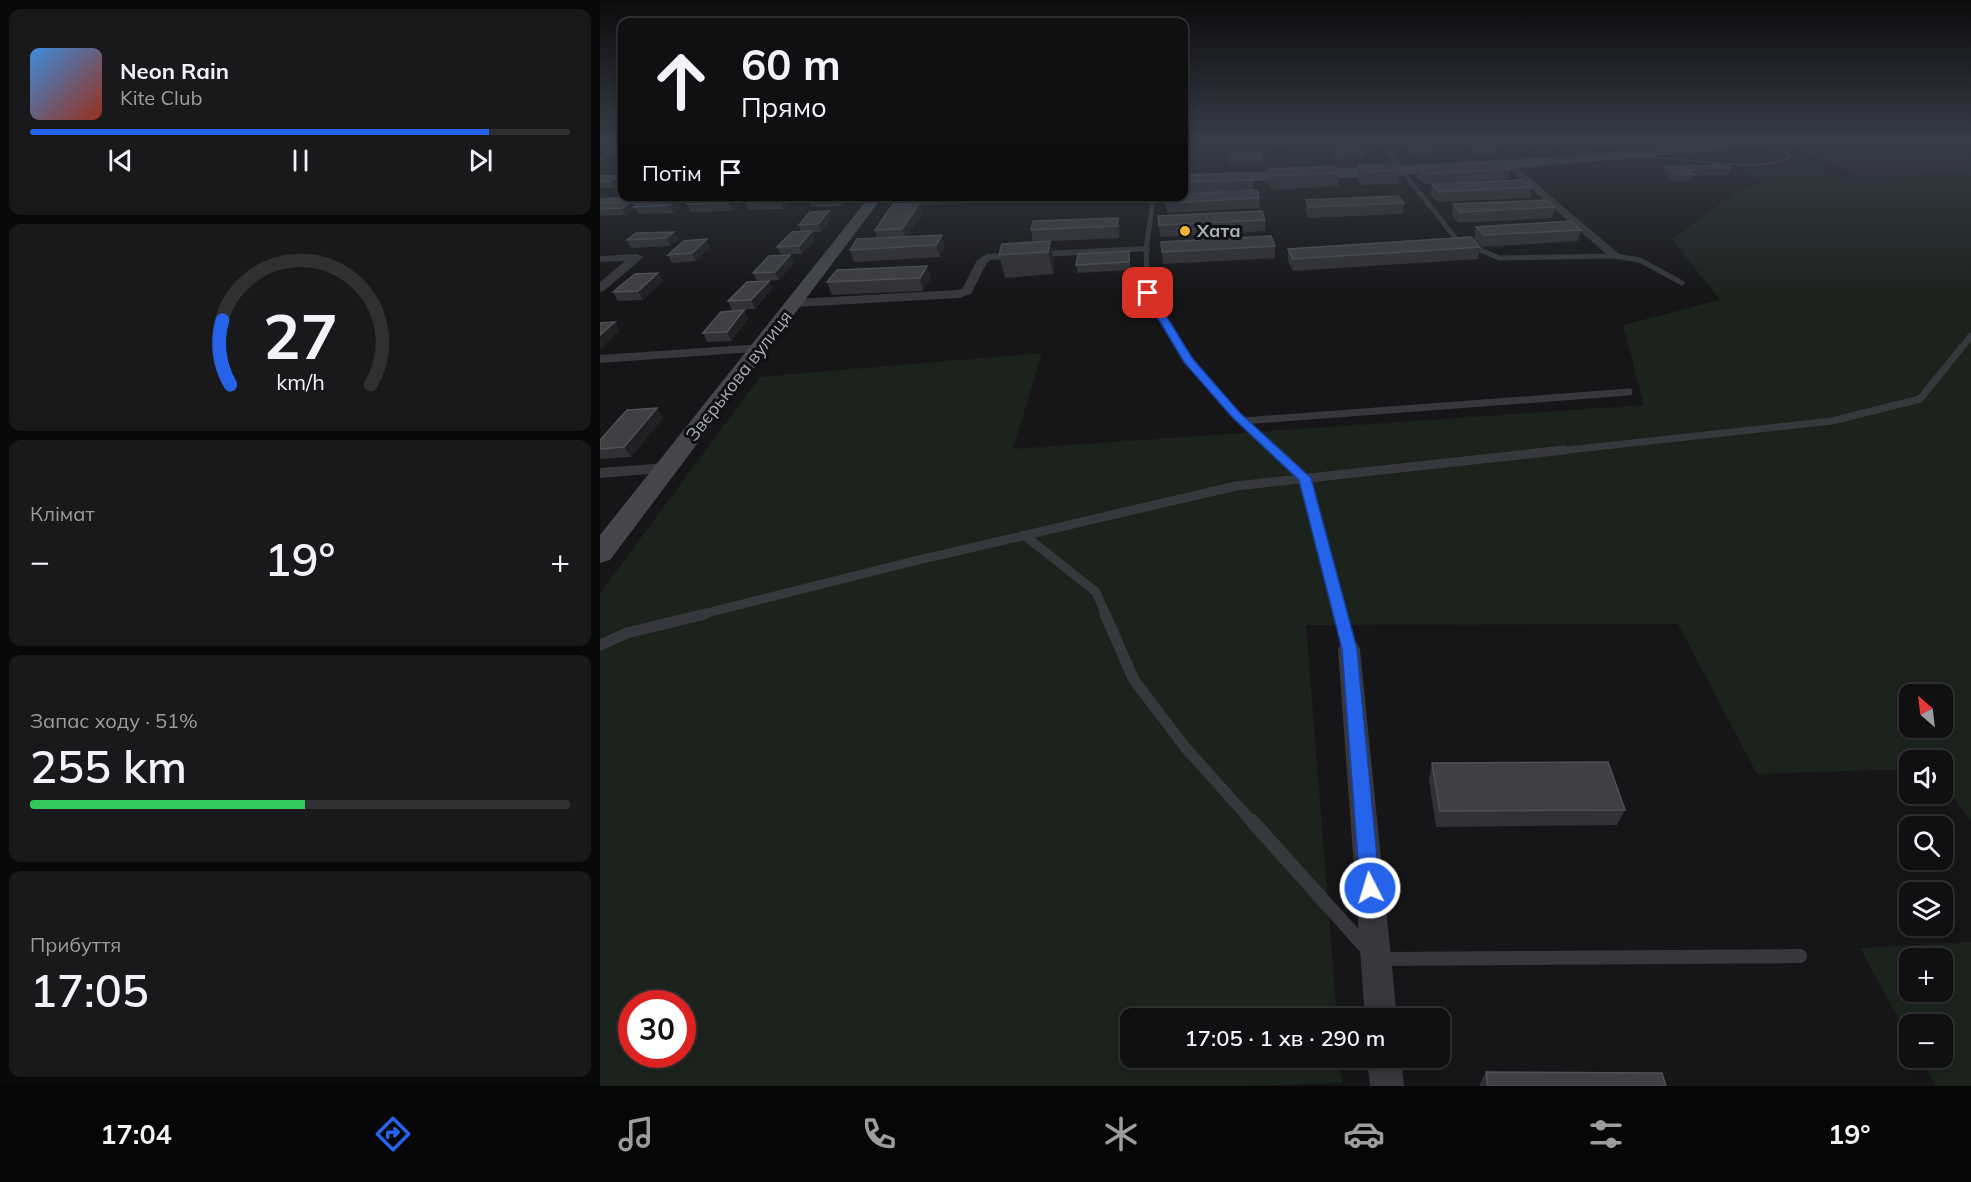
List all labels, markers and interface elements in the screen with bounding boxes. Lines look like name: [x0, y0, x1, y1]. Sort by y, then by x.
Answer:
text: 60 m: [741, 38, 841, 91]
icon: ahead: [642, 42, 720, 120]
text: Neon Rain: [120, 57, 229, 85]
text: Kite Club: [120, 85, 202, 110]
text: Прямо: [741, 90, 827, 124]
icon: previous: [104, 144, 137, 177]
icon: pause: [284, 144, 317, 177]
icon: next: [464, 144, 497, 177]
icon: arrive: [714, 156, 747, 189]
text: Потім: [642, 159, 702, 187]
place label: Хата: [1196, 219, 1241, 242]
marker: Хата: [1178, 224, 1192, 238]
pin: [1122, 267, 1173, 318]
icon: arrive: [1131, 276, 1164, 309]
text: 27: [263, 296, 337, 375]
street label: Звєрькова вулиця: [680, 306, 797, 446]
text: km/h: [276, 368, 324, 395]
text: Клімат: [30, 501, 95, 526]
text: 19°: [265, 531, 335, 587]
text: −: [30, 540, 50, 581]
text: +: [550, 540, 570, 581]
north arrow: [1899, 684, 1953, 738]
map controls: [1899, 684, 1953, 1068]
text: Запас ходу · 51%: [30, 708, 198, 733]
text: 255 km: [30, 738, 187, 794]
button: sound: [1899, 750, 1953, 804]
button: search: [1899, 816, 1953, 870]
position arrow: [1338, 856, 1402, 920]
button: layers: [1899, 882, 1953, 936]
text: Прибуття: [30, 932, 121, 957]
button: +: [1899, 948, 1953, 1002]
text: 17:05: [30, 962, 149, 1018]
speed limit sign: 30: [618, 990, 696, 1068]
button: −: [1899, 1014, 1953, 1068]
text: 17:05 · 1 хв · 290 m: [1185, 1024, 1385, 1052]
icon: directions: [372, 1113, 414, 1155]
icon: music: [615, 1113, 657, 1155]
icon: phone: [858, 1113, 900, 1155]
icon: climate: [1100, 1113, 1142, 1155]
icon: car: [1343, 1113, 1385, 1155]
icon: filters: [1585, 1113, 1627, 1155]
text: 17:04: [100, 1117, 172, 1151]
text: 19°: [1828, 1117, 1871, 1151]

